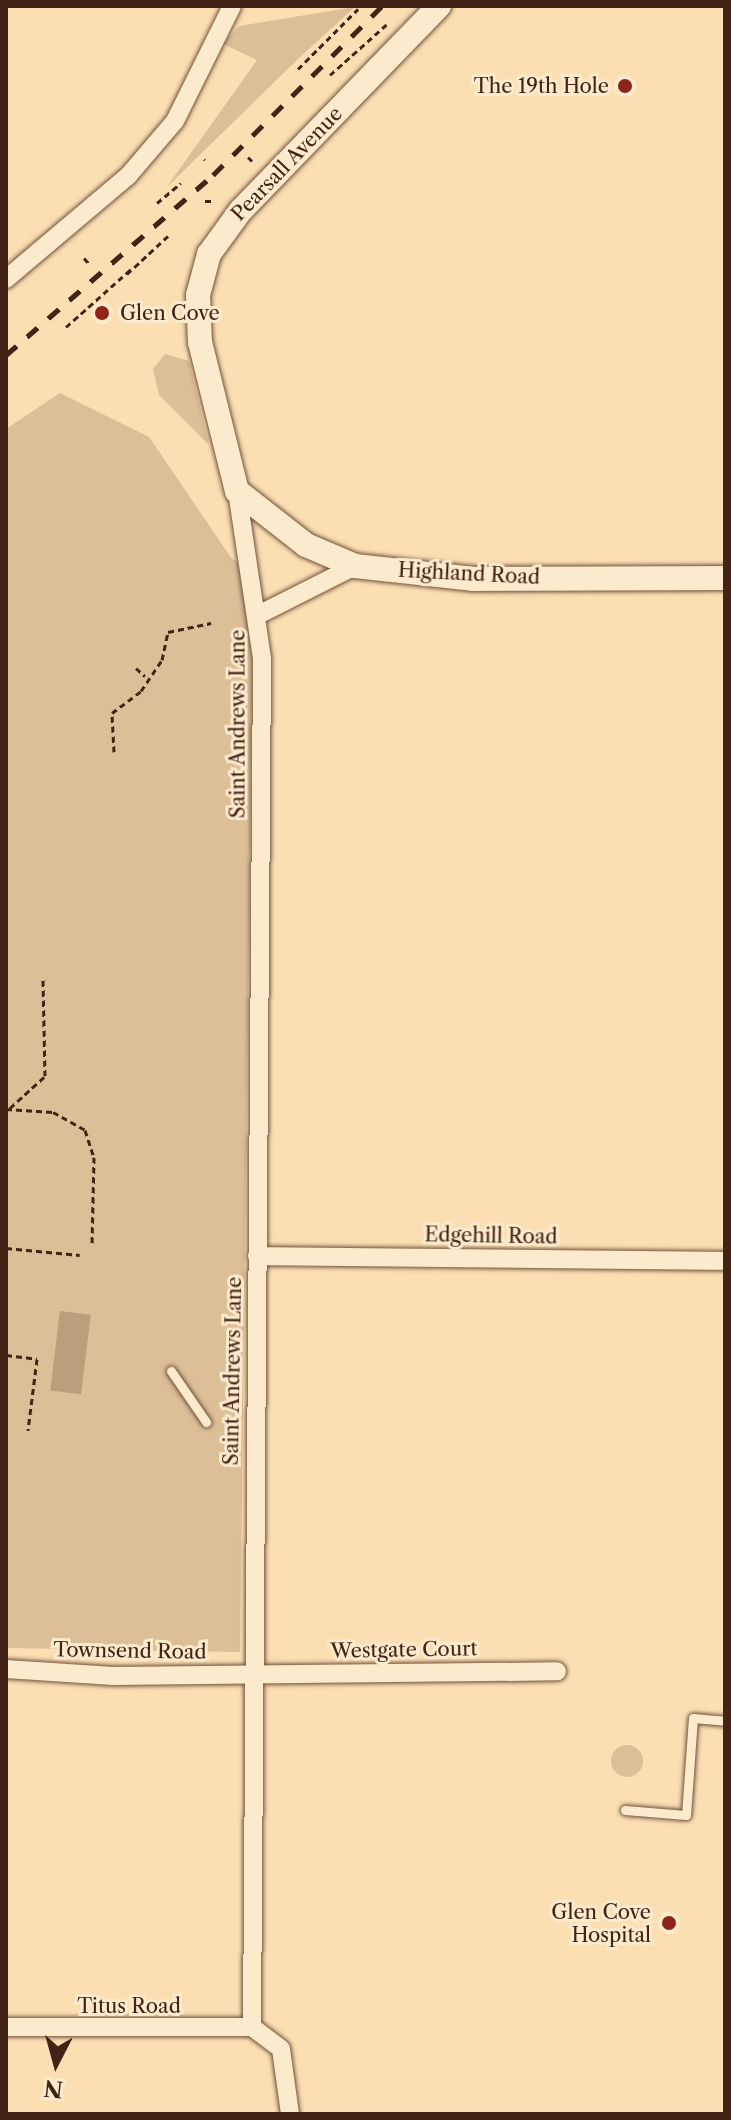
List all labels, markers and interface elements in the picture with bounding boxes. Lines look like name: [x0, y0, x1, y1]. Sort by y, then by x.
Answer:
place label: The 19th Hole: [474, 74, 609, 98]
marker: The 19th Hole: [616, 77, 634, 95]
street label: Pearsall Avenue: [226, 102, 348, 226]
place label: Glen Cove: [120, 301, 220, 325]
marker: Glen Cove: [91, 302, 113, 324]
street label: Highland Road: [397, 558, 541, 590]
street label: Saint Andrews Lane: [226, 629, 250, 819]
street label: Edgehill Road: [424, 1223, 558, 1249]
street label: Saint Andrews Lane: [219, 1276, 247, 1466]
street label: Westgate Court: [330, 1637, 478, 1663]
street label: Townsend Road: [53, 1638, 207, 1664]
place label: Glen Cove Hospital: [551, 1900, 651, 1947]
marker: Glen Cove Hospital: [658, 1912, 680, 1934]
street label: Titus Road: [77, 1994, 181, 2018]
north arrow: [16, 2024, 96, 2104]
text: N: [43, 2074, 64, 2103]

